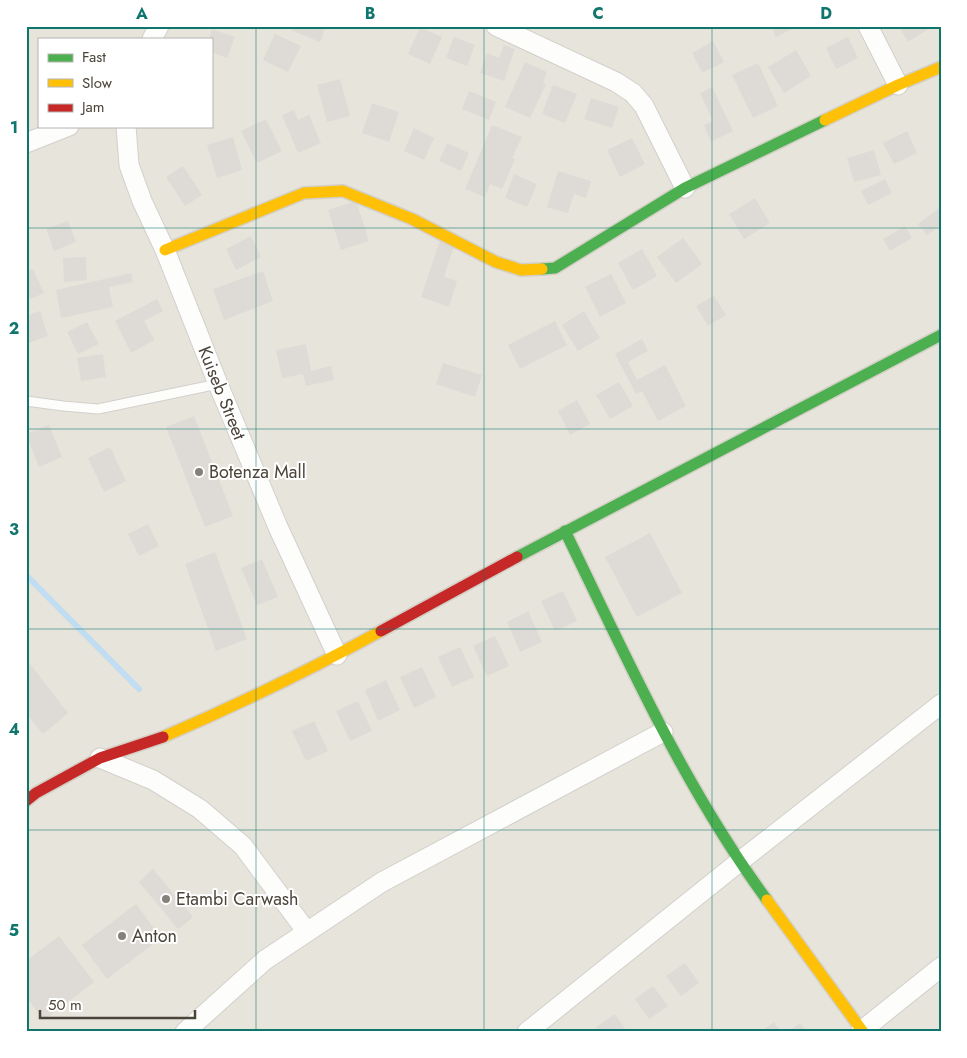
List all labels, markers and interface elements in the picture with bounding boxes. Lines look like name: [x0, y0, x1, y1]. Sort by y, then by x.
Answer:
text: A: [135, 2, 148, 25]
text: B: [365, 2, 375, 25]
text: C: [592, 2, 604, 25]
text: D: [820, 2, 832, 25]
legend: [38, 38, 212, 128]
text: Fast: [82, 46, 106, 68]
text: Slow: [82, 72, 113, 94]
text: Jam: [80, 96, 105, 118]
text: 1: [10, 116, 18, 139]
text: 2: [9, 317, 19, 340]
street label: Kuiseb Street: [191, 342, 253, 444]
place label: Botenza Mall: [209, 459, 306, 485]
marker: Botenza Mall: [193, 466, 205, 478]
text: 3: [9, 518, 19, 541]
text: 4: [8, 718, 20, 741]
place label: Etambi Carwash: [176, 886, 299, 912]
marker: Etambi Carwash: [160, 893, 172, 905]
text: 5: [9, 919, 19, 942]
place label: Anton: [132, 923, 177, 949]
marker: Anton: [116, 930, 128, 942]
scale bar: [40, 988, 195, 1020]
text: 50 m: [48, 994, 82, 1016]

